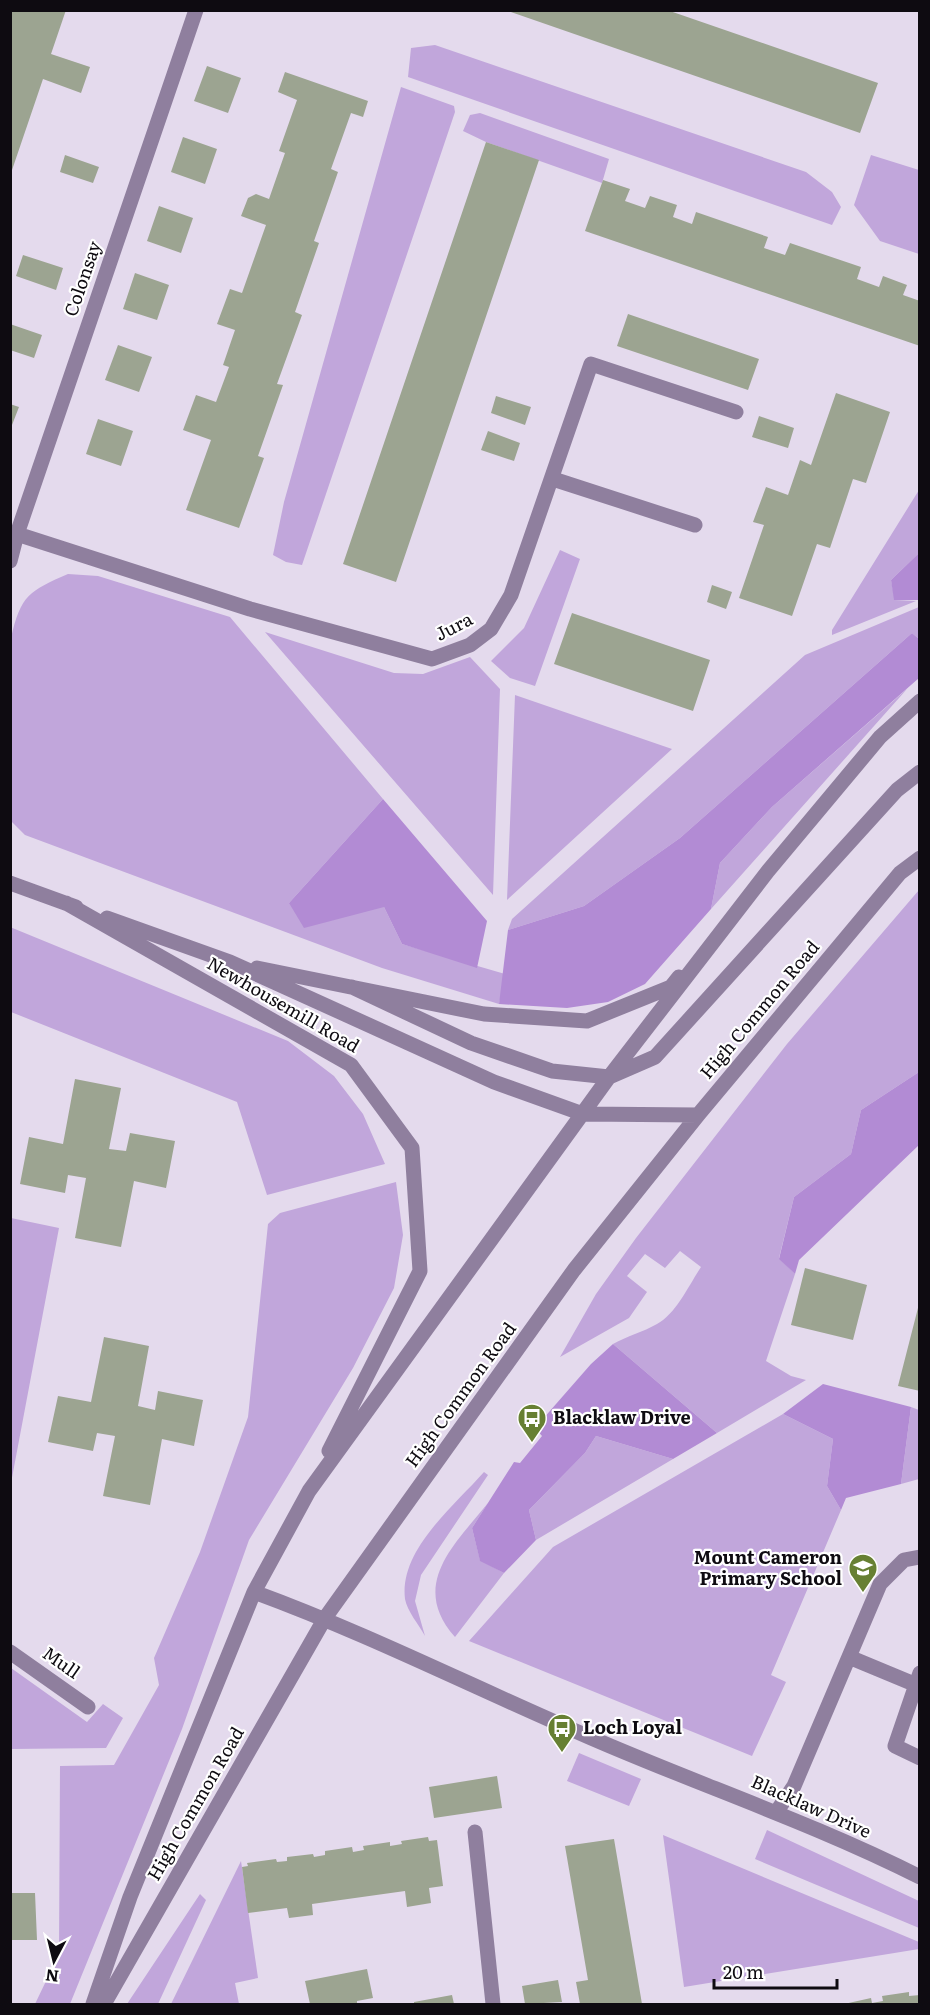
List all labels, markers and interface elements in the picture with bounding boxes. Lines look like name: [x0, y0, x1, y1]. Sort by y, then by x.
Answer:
street label: Colonsay: [56, 237, 107, 320]
street label: Jura: [430, 605, 477, 647]
street label: High Common Road: [693, 934, 825, 1084]
street label: Newhousemill Road: [202, 949, 365, 1058]
street label: High Common Road: [398, 1316, 522, 1472]
bus stop icon: Blacklaw Drive: [516, 1402, 548, 1444]
place label: Blacklaw Drive: [553, 1403, 691, 1430]
place label: Mount Cameron Primary School: [694, 1543, 842, 1591]
school or university icon: Mount Cameron Primary School: [847, 1552, 879, 1594]
street label: Mull: [37, 1639, 86, 1684]
bus stop icon: Loch Loyal: [546, 1712, 578, 1754]
place label: Loch Loyal: [583, 1713, 682, 1740]
street label: High Common Road: [140, 1721, 250, 1885]
street label: Blacklaw Drive: [747, 1767, 876, 1844]
north arrow: [24, 1931, 84, 1991]
scale bar: [714, 1952, 837, 1990]
text: 20 m: [723, 1958, 764, 1985]
text: N: [44, 1964, 60, 1990]

